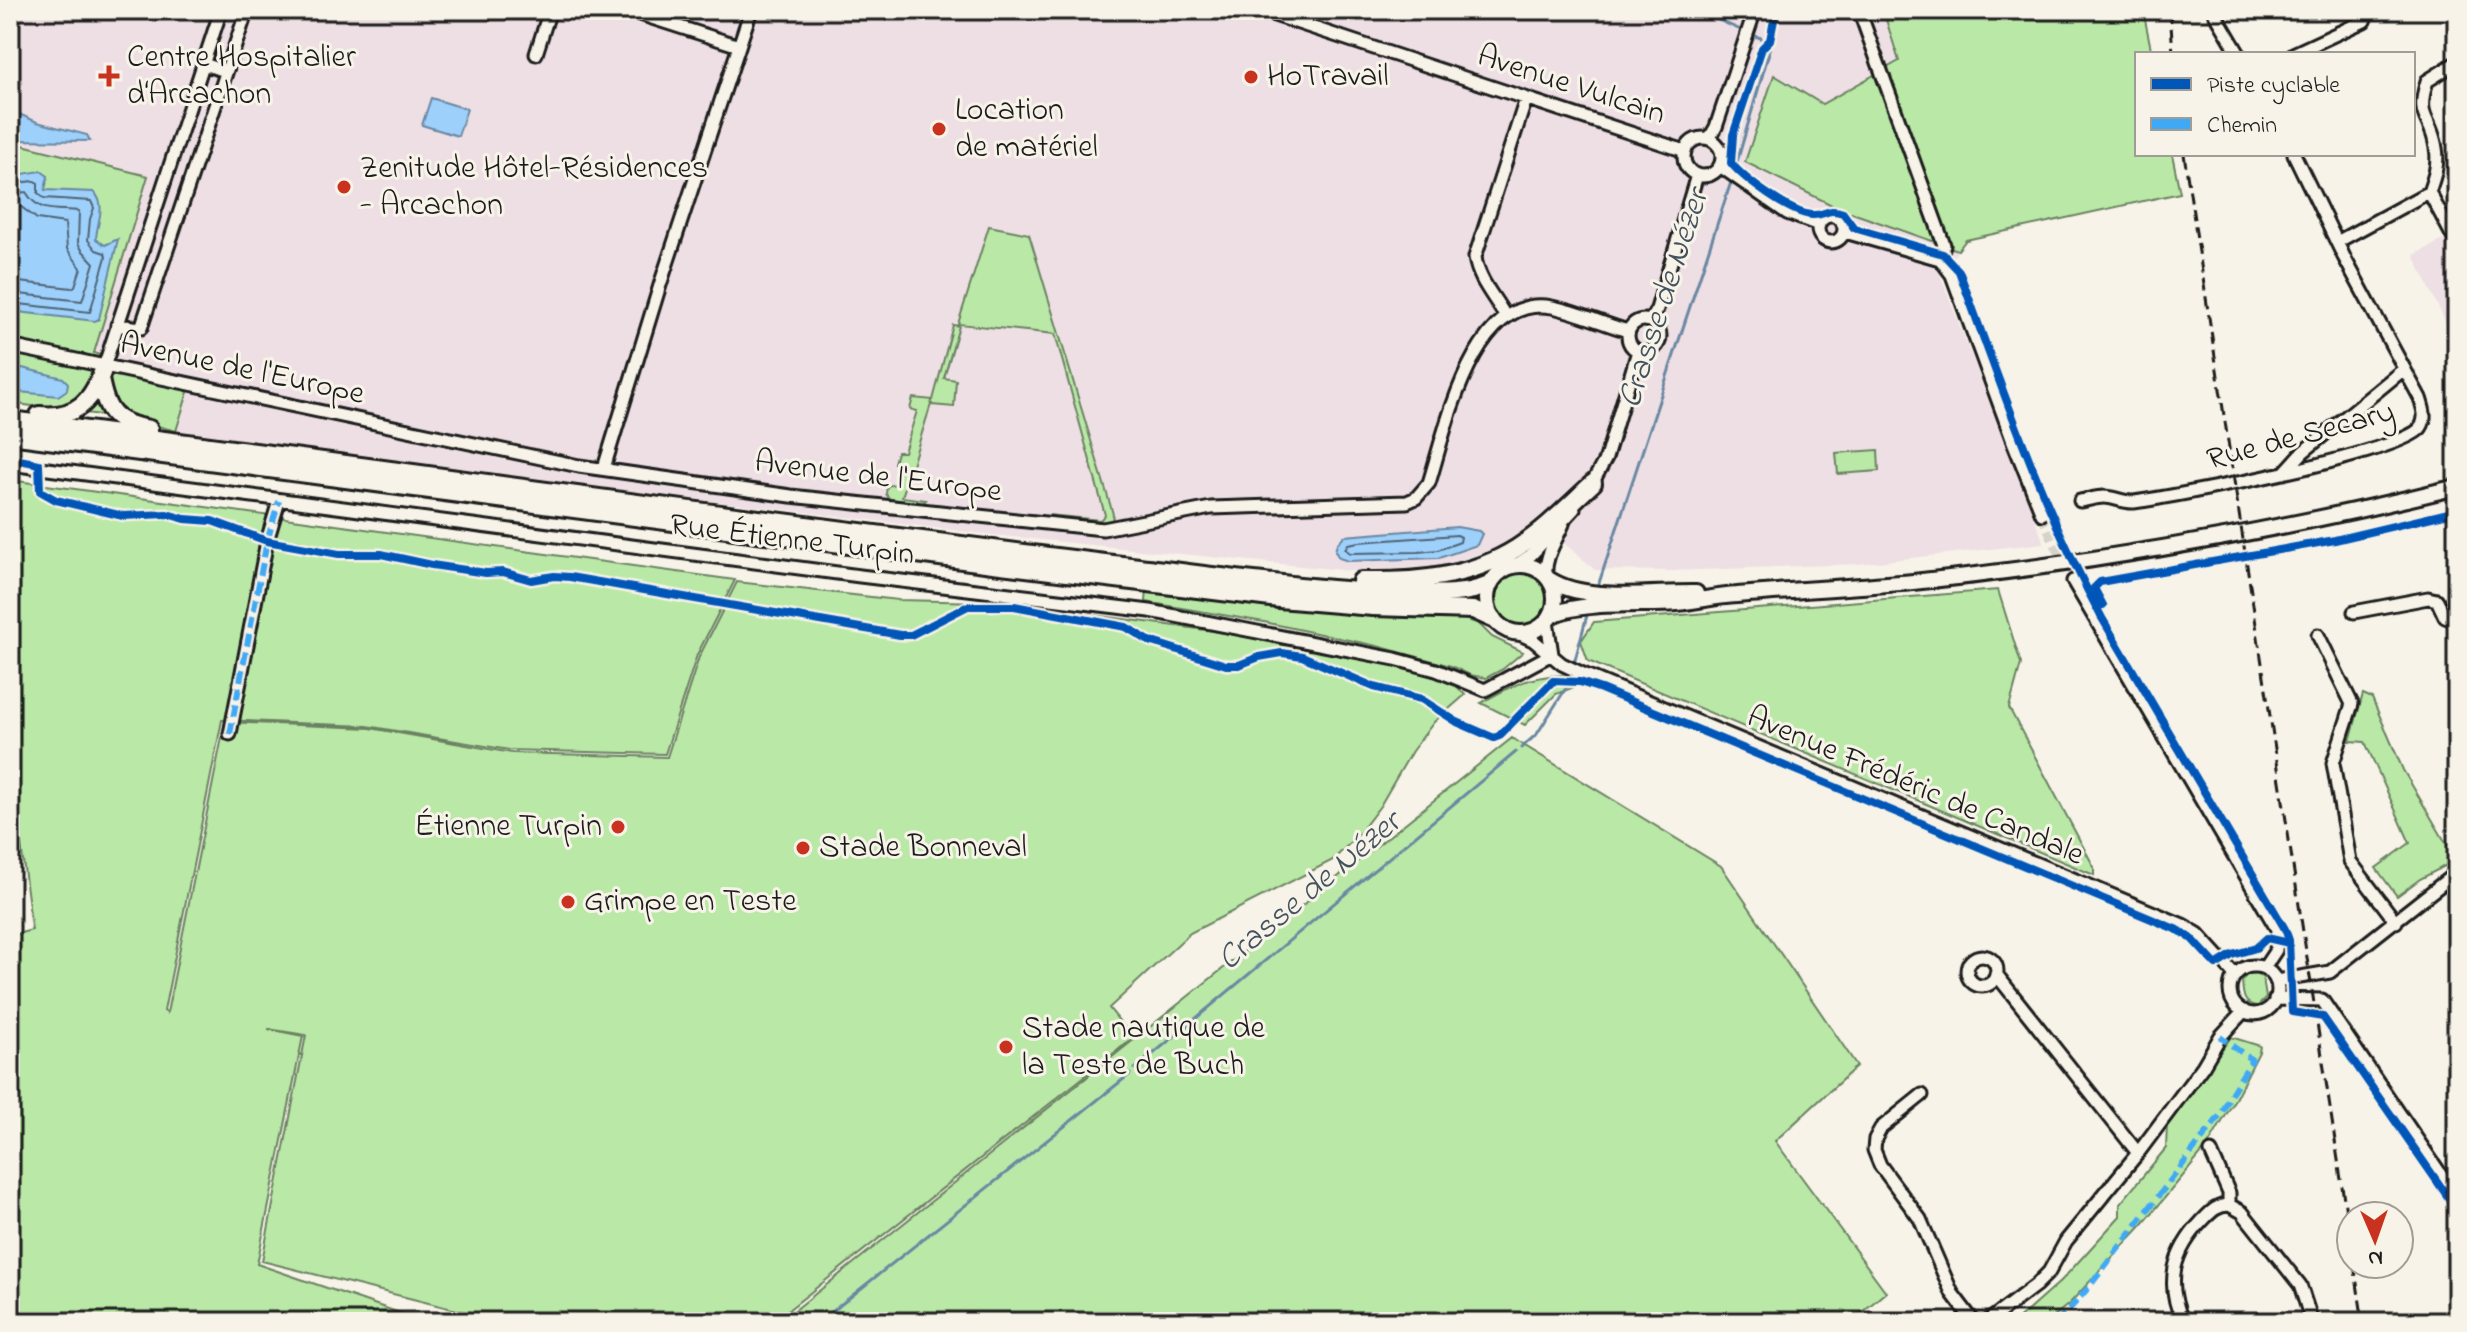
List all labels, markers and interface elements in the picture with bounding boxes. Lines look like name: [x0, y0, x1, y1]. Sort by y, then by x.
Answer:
street label: Avenue Vulcain: [1471, 33, 1671, 139]
place label: Centre Hospitalier d‘Arcachon: [127, 35, 356, 119]
legend: [2135, 52, 2415, 156]
place label: HoTravail: [1267, 54, 1389, 101]
marker: Centre Hospitalier d‘Arcachon: [98, 65, 120, 87]
marker: HoTravail: [1242, 68, 1260, 86]
text: Piste cyclable: [2207, 69, 2340, 105]
place label: Location de matériel: [955, 88, 1098, 172]
text: Chemin: [2207, 109, 2277, 144]
marker: Location de matériel: [930, 120, 948, 138]
place label: Zenitude Hôtel-Résidences - Arcachon: [360, 146, 708, 230]
marker: Zenitude Hôtel-Résidences - Arcachon: [335, 178, 353, 196]
water label: Crasse de Nézer: [1606, 179, 1725, 415]
street label: Avenue de l'Europe: [116, 321, 369, 419]
street label: Rue de Secary: [2202, 389, 2400, 485]
street label: Avenue de l'Europe: [752, 440, 1005, 517]
street label: Rue Étienne Turpin: [667, 503, 917, 579]
street label: Avenue Frédéric de Candale: [1739, 695, 2092, 880]
water label: Crasse de Nézer: [1207, 797, 1416, 984]
place label: Étienne Turpin: [414, 804, 602, 851]
marker: Étienne Turpin: [609, 818, 627, 836]
place label: Stade Bonneval: [819, 825, 1027, 872]
marker: Stade Bonneval: [794, 839, 812, 857]
place label: Grimpe en Teste: [584, 879, 797, 926]
marker: Grimpe en Teste: [559, 893, 577, 911]
place label: Stade nautique de la Teste de Buch: [1022, 1006, 1266, 1090]
marker: Stade nautique de la Teste de Buch: [997, 1038, 1015, 1056]
north arrow: [2335, 1200, 2415, 1280]
text: N: [2368, 1241, 2384, 1273]

